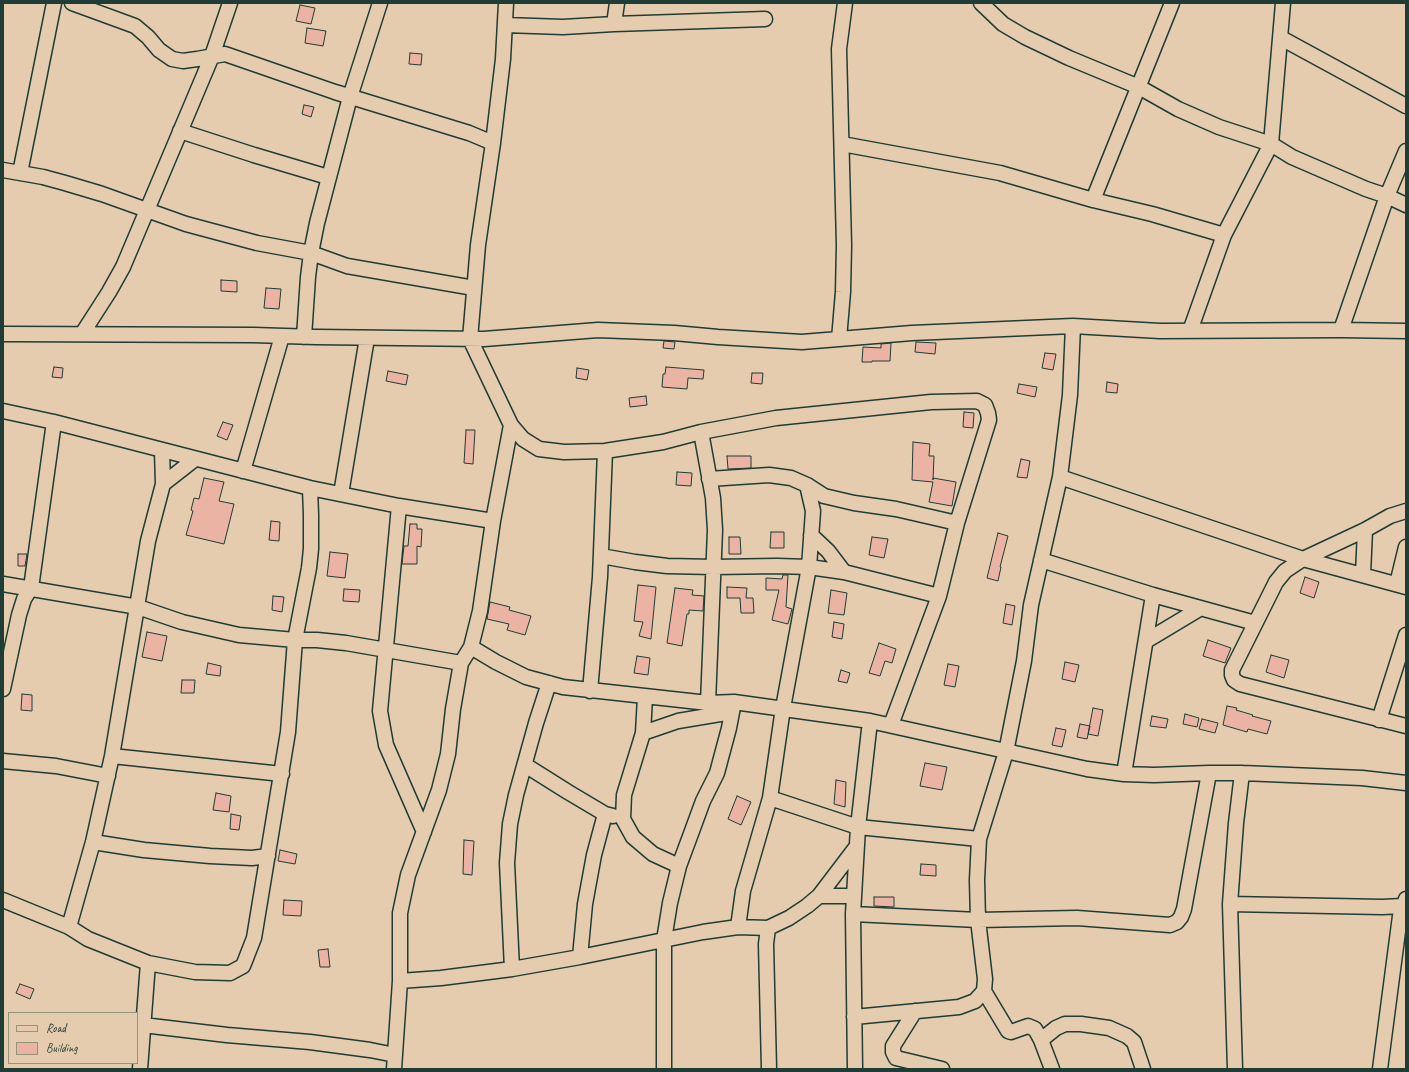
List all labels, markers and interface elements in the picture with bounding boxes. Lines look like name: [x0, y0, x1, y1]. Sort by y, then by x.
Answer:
legend: [8, 1012, 138, 1064]
text: Road: [46, 1020, 66, 1036]
text: Building: [46, 1040, 78, 1056]

